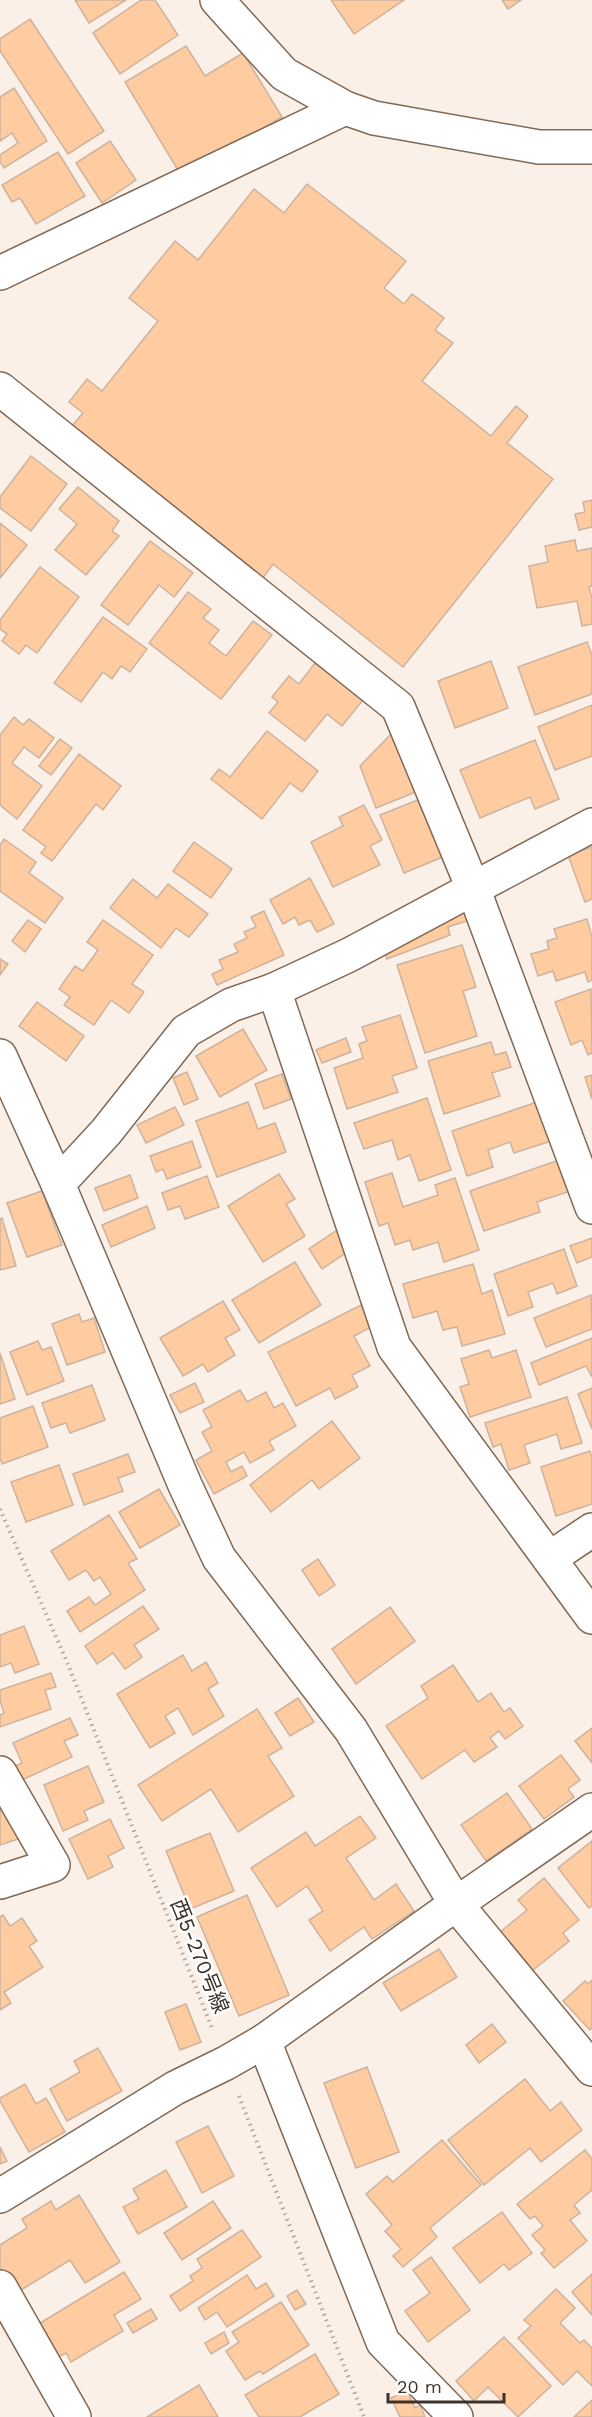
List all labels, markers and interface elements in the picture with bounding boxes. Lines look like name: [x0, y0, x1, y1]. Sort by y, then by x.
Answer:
street label: 西5-270号線: [166, 1895, 234, 2017]
scale bar: [388, 2366, 504, 2404]
text: 20 m: [397, 2376, 442, 2397]

